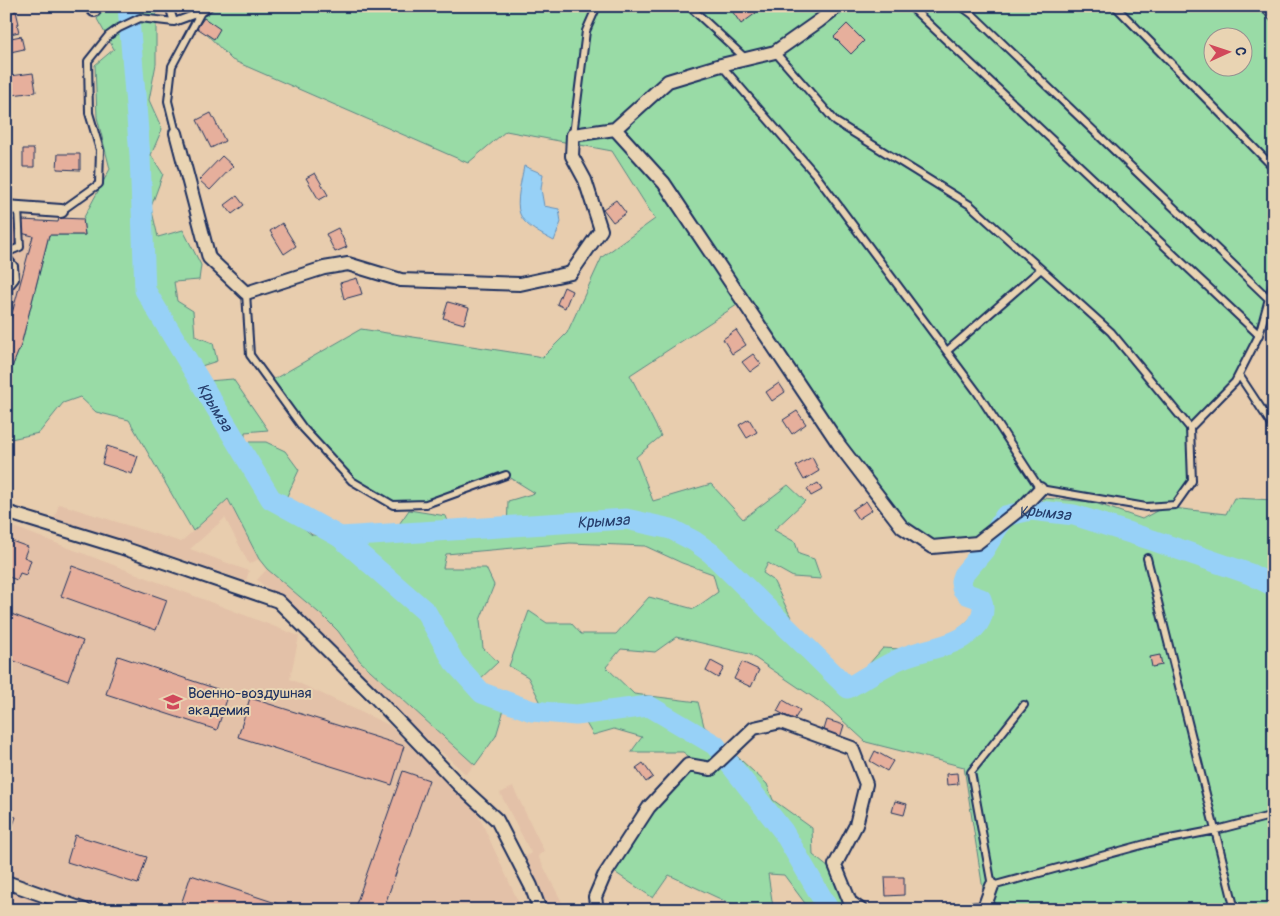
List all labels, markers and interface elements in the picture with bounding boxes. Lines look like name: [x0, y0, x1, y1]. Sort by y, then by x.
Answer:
north arrow: [1202, 28, 1252, 78]
text: С: [1232, 47, 1249, 56]
water label: Крымза: [192, 380, 238, 436]
water label: Крымза: [1017, 501, 1073, 526]
water label: Крымза: [576, 510, 632, 533]
place label: Военно-воздушная академия: [188, 684, 312, 720]
school or university icon: Военно-воздушная академия: [162, 691, 184, 713]

